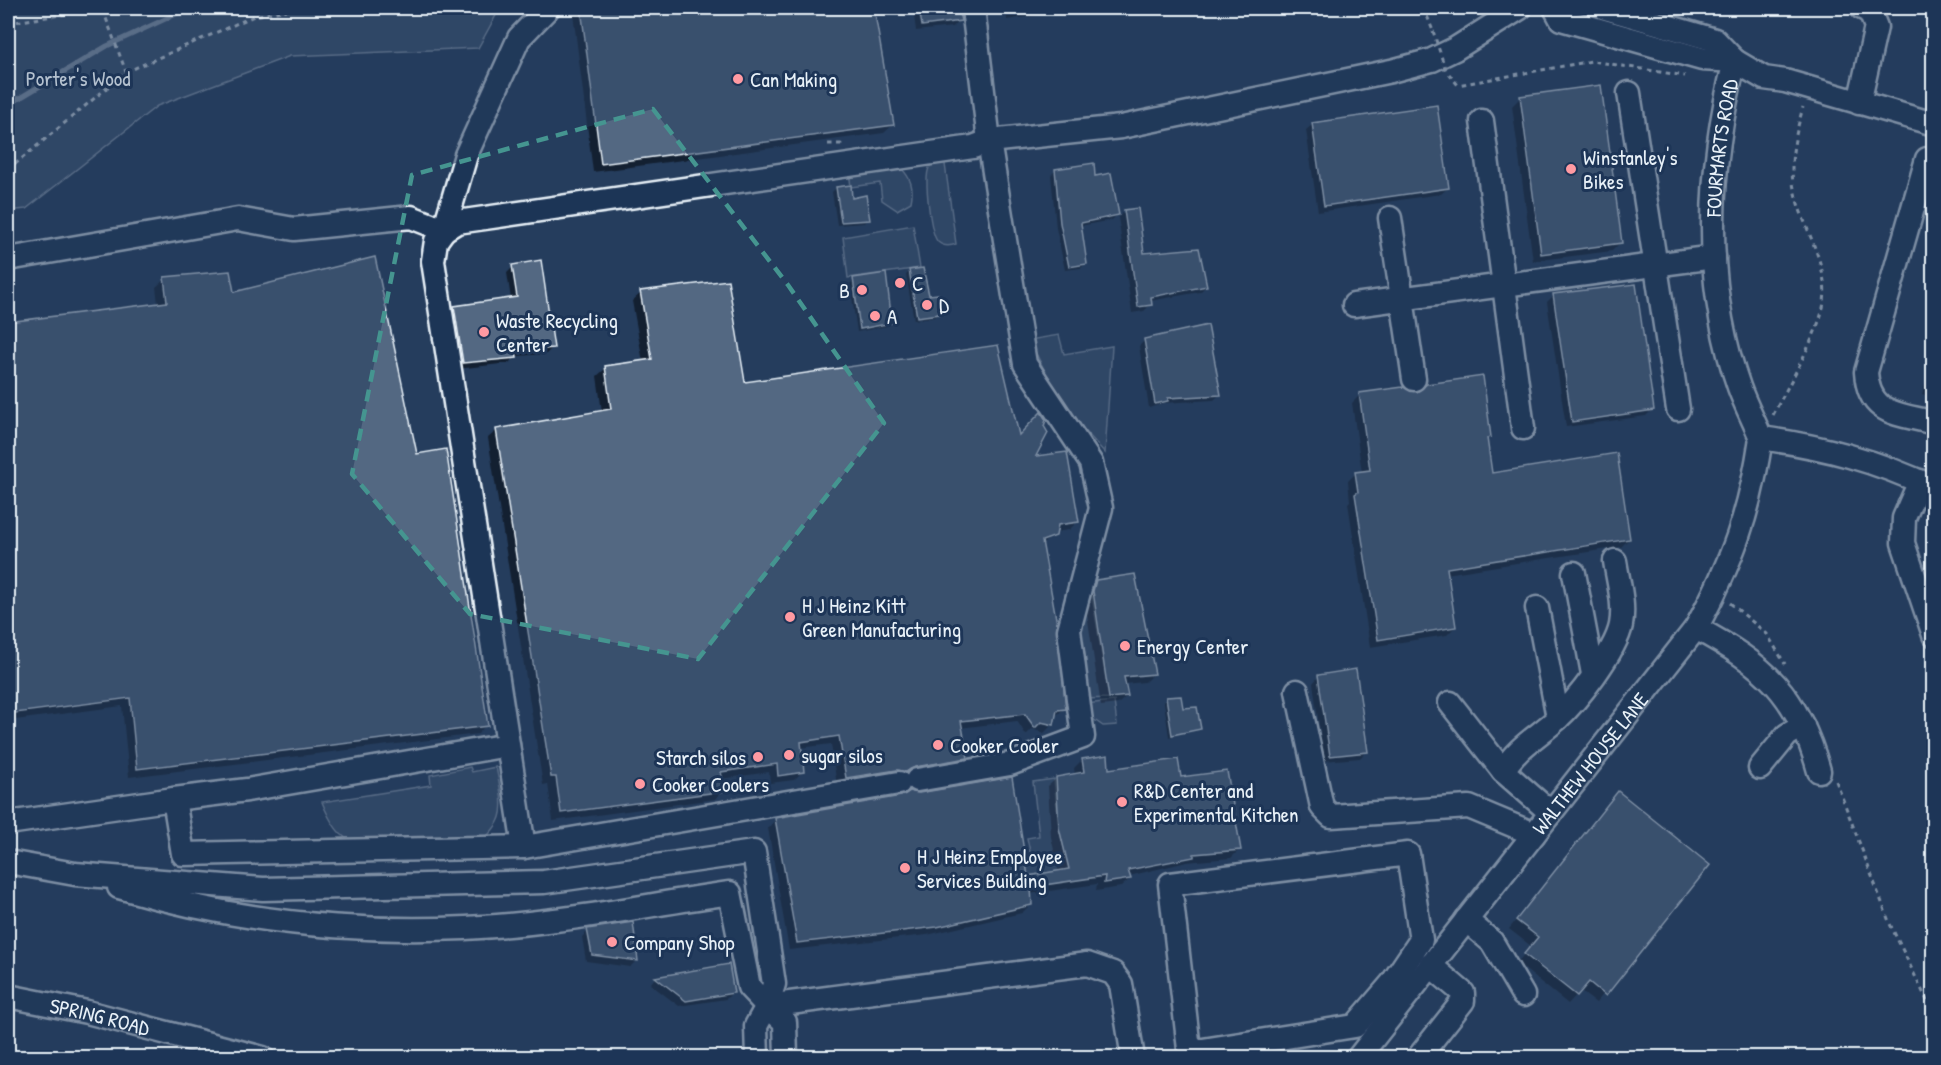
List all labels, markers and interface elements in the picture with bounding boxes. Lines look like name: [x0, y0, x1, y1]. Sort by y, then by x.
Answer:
park label: Porter's Wood: [26, 64, 130, 93]
place label: Can Making: [750, 65, 837, 94]
marker: Can Making: [731, 72, 745, 86]
street label: FOURMARTS ROAD: [1699, 76, 1745, 218]
place label: Winstanley's Bikes: [1583, 143, 1678, 196]
marker: Winstanley's Bikes: [1564, 162, 1578, 176]
place label: C: [912, 269, 924, 298]
place label: B: [839, 276, 850, 305]
marker: C: [893, 276, 907, 290]
marker: B: [855, 283, 869, 297]
place label: D: [939, 291, 949, 320]
marker: D: [920, 298, 934, 312]
place label: A: [887, 302, 897, 331]
place label: Waste Recycling Center: [496, 306, 618, 359]
marker: A: [868, 309, 882, 323]
marker: Waste Recycling Center: [477, 325, 491, 339]
place label: H J Heinz Kitt Green Manufacturing: [802, 591, 961, 644]
marker: H J Heinz Kitt Green Manufacturing: [783, 610, 797, 624]
place label: Energy Center: [1137, 632, 1248, 661]
marker: Energy Center: [1118, 639, 1132, 653]
street label: WALTHEW HOUSE LANE: [1525, 686, 1655, 840]
place label: Cooker Cooler: [950, 731, 1059, 760]
marker: Cooker Cooler: [931, 738, 945, 752]
place label: sugar silos: [801, 741, 883, 770]
place label: Starch silos: [656, 743, 746, 772]
marker: sugar silos: [782, 748, 796, 762]
marker: Starch silos: [751, 750, 765, 764]
place label: Cooker Coolers: [652, 770, 769, 799]
place label: R&D Center and Experimental Kitchen: [1134, 776, 1299, 829]
marker: Cooker Coolers: [633, 777, 647, 791]
marker: R&D Center and Experimental Kitchen: [1115, 795, 1129, 809]
place label: H J Heinz Employee Services Building: [917, 842, 1063, 895]
marker: H J Heinz Employee Services Building: [898, 861, 912, 875]
place label: Company Shop: [624, 928, 735, 957]
marker: Company Shop: [605, 935, 619, 949]
street label: SPRING ROAD: [47, 990, 153, 1042]

